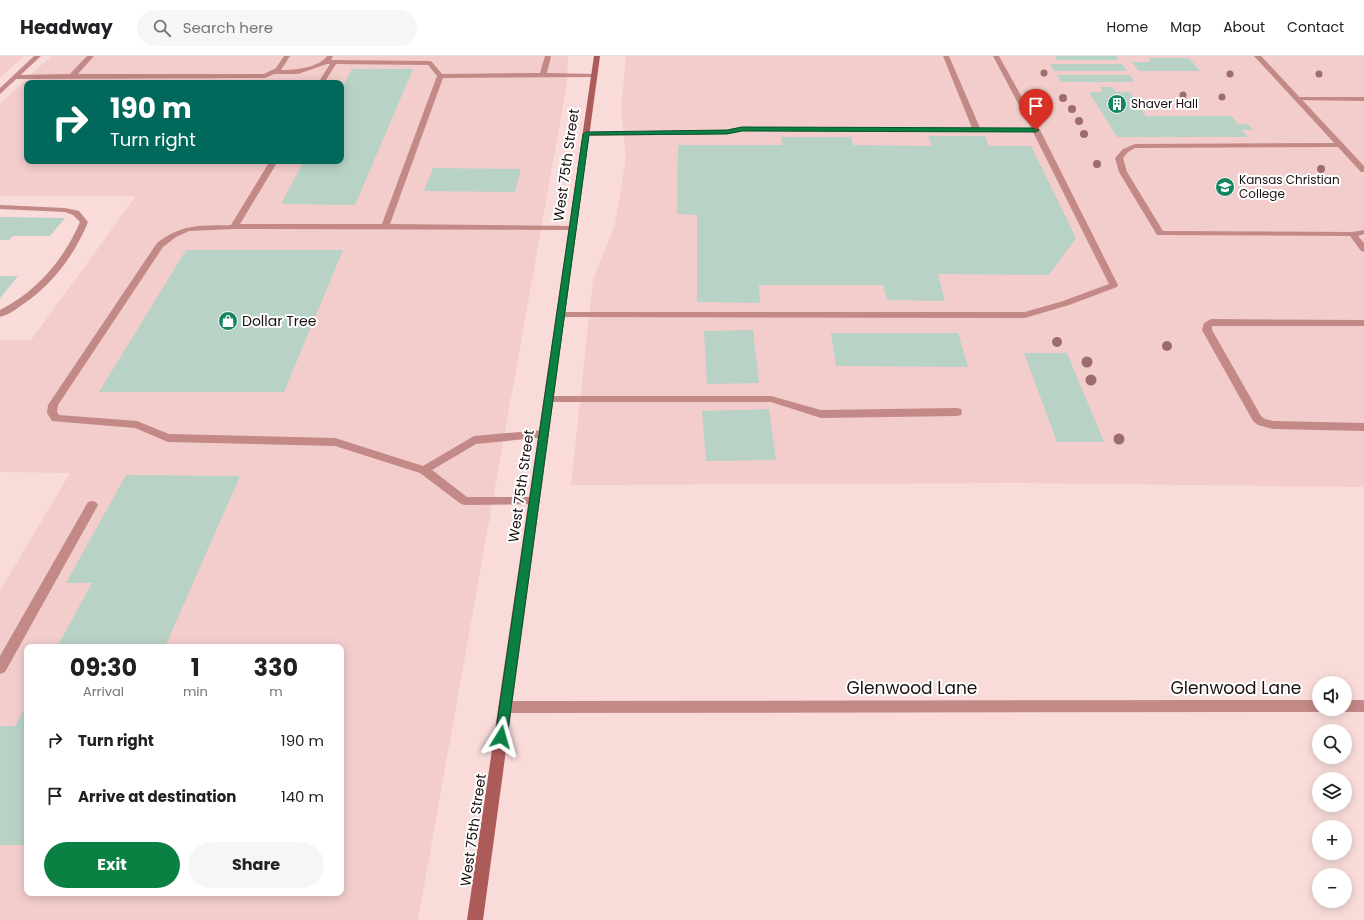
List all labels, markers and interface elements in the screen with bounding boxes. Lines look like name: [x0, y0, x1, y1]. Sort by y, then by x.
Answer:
search box: [137, 10, 417, 46]
text: Headway: [20, 14, 113, 41]
icon: search: [151, 17, 173, 39]
text: Search here: [183, 17, 273, 38]
text: Home: [1106, 17, 1148, 37]
text: Map: [1170, 17, 1201, 37]
text: About: [1223, 17, 1265, 37]
text: Contact: [1287, 17, 1344, 37]
text: 190 m: [110, 89, 192, 128]
pin: [1019, 89, 1053, 130]
building icon: Shaver Hall: [1106, 93, 1128, 115]
icon: arrive: [1025, 95, 1047, 117]
place label: Shaver Hall: [1131, 95, 1198, 112]
icon: right: [44, 96, 96, 148]
street label: West 75th Street: [548, 107, 584, 223]
text: Turn right: [110, 127, 196, 152]
place label: Kansas Christian College: [1239, 171, 1340, 202]
school or university icon: Kansas Christian College: [1214, 176, 1236, 198]
shop icon: Dollar Tree: [217, 310, 239, 332]
place label: Dollar Tree: [242, 311, 317, 331]
street label: West 75th Street: [503, 428, 539, 544]
text: 09:30: [70, 651, 137, 684]
text: 1: [191, 651, 200, 684]
text: 330: [254, 651, 298, 684]
street label: Glenwood Lane: [847, 676, 977, 700]
street label: Glenwood Lane: [1171, 676, 1301, 700]
map controls: [1312, 676, 1352, 908]
button: sound: [1312, 676, 1352, 716]
text: Arrival: [83, 682, 124, 701]
text: min: [183, 682, 208, 701]
text: m: [269, 682, 283, 701]
position arrow: [480, 716, 522, 758]
button: search: [1312, 724, 1352, 764]
icon: right: [44, 729, 66, 751]
text: Turn right: [78, 730, 154, 751]
text: 190 m: [281, 730, 324, 751]
street label: West 75th Street: [455, 772, 491, 888]
button: layers: [1312, 772, 1352, 812]
icon: arrive: [44, 785, 66, 807]
text: Arrive at destination: [78, 786, 236, 807]
text: 140 m: [281, 786, 324, 807]
button: +: [1312, 820, 1352, 860]
button: Exit: [44, 842, 180, 888]
button: Share: [188, 842, 324, 888]
button: −: [1312, 868, 1352, 908]

